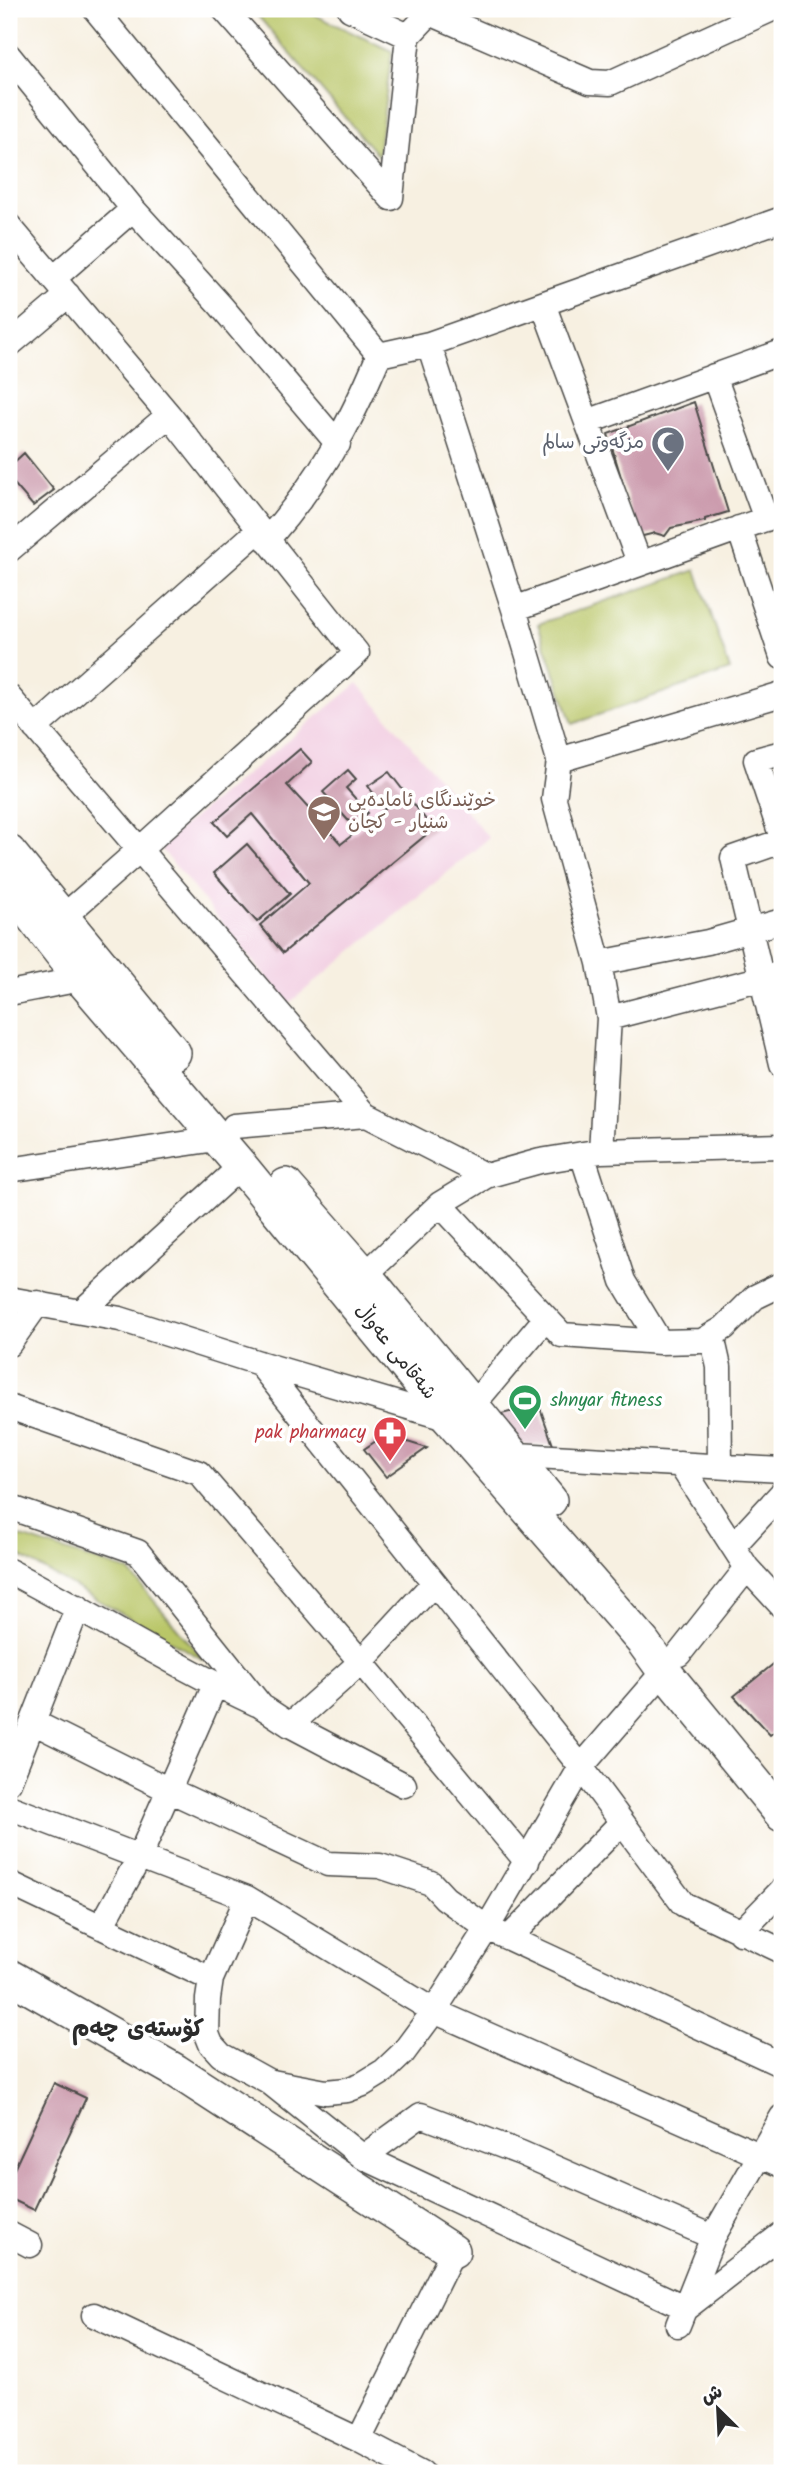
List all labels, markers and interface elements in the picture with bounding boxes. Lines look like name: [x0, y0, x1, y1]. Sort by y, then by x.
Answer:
mosque icon: مزگەوتی سالم: [649, 424, 687, 473]
place label: مزگەوتی سالم: [542, 428, 644, 458]
place label: خوێندنگای ئامادەیی شنیار - کچان: [348, 786, 496, 838]
school or university icon: خوێندنگای ئامادەیی شنیار - کچان: [305, 793, 343, 842]
street label: شەقامی عەواڵ: [347, 1297, 443, 1407]
sports icon: shnyar fitness: [506, 1382, 544, 1431]
place label: shnyar fitness: [550, 1386, 662, 1416]
pharmacy icon: pak pharmacy: [371, 1414, 409, 1463]
place label: pak pharmacy: [255, 1418, 367, 1448]
district label: کۆستەی چەم: [72, 2012, 205, 2048]
north arrow: [682, 2374, 752, 2444]
text: ش: [696, 2377, 728, 2413]

